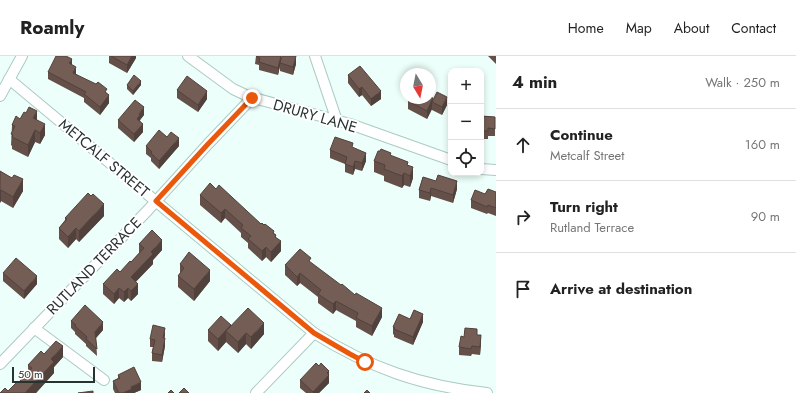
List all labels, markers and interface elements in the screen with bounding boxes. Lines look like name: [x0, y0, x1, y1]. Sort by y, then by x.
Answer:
text: Roamly: [20, 14, 84, 41]
text: Home: [568, 18, 604, 38]
text: Map: [626, 18, 652, 38]
text: About: [674, 18, 709, 38]
text: Contact: [731, 18, 776, 38]
north arrow: [400, 68, 436, 104]
map controls: [448, 68, 484, 176]
button: +: [448, 68, 484, 104]
text: 4 min: [512, 70, 557, 94]
text: Walk · 250 m: [705, 73, 780, 92]
route end: [243, 89, 261, 107]
street label: DRURY LANE: [270, 94, 360, 138]
button: −: [448, 104, 484, 140]
street label: METCALF STREET: [54, 113, 154, 203]
text: Continue: [550, 124, 613, 146]
icon: ahead: [512, 134, 534, 156]
text: 160 m: [745, 135, 780, 154]
button: locate: [448, 140, 484, 176]
text: Metcalf Street: [550, 146, 624, 165]
text: Turn right: [550, 196, 618, 218]
icon: right: [512, 206, 534, 228]
text: 90 m: [751, 207, 780, 226]
street label: RUTLAND TERRACE: [42, 212, 146, 320]
text: Rutland Terrace: [550, 218, 634, 237]
icon: arrive: [512, 278, 534, 300]
text: Arrive at destination: [550, 278, 692, 300]
route start: [356, 353, 374, 371]
scale bar: [12, 365, 95, 384]
text: 50 m: [18, 366, 43, 382]

